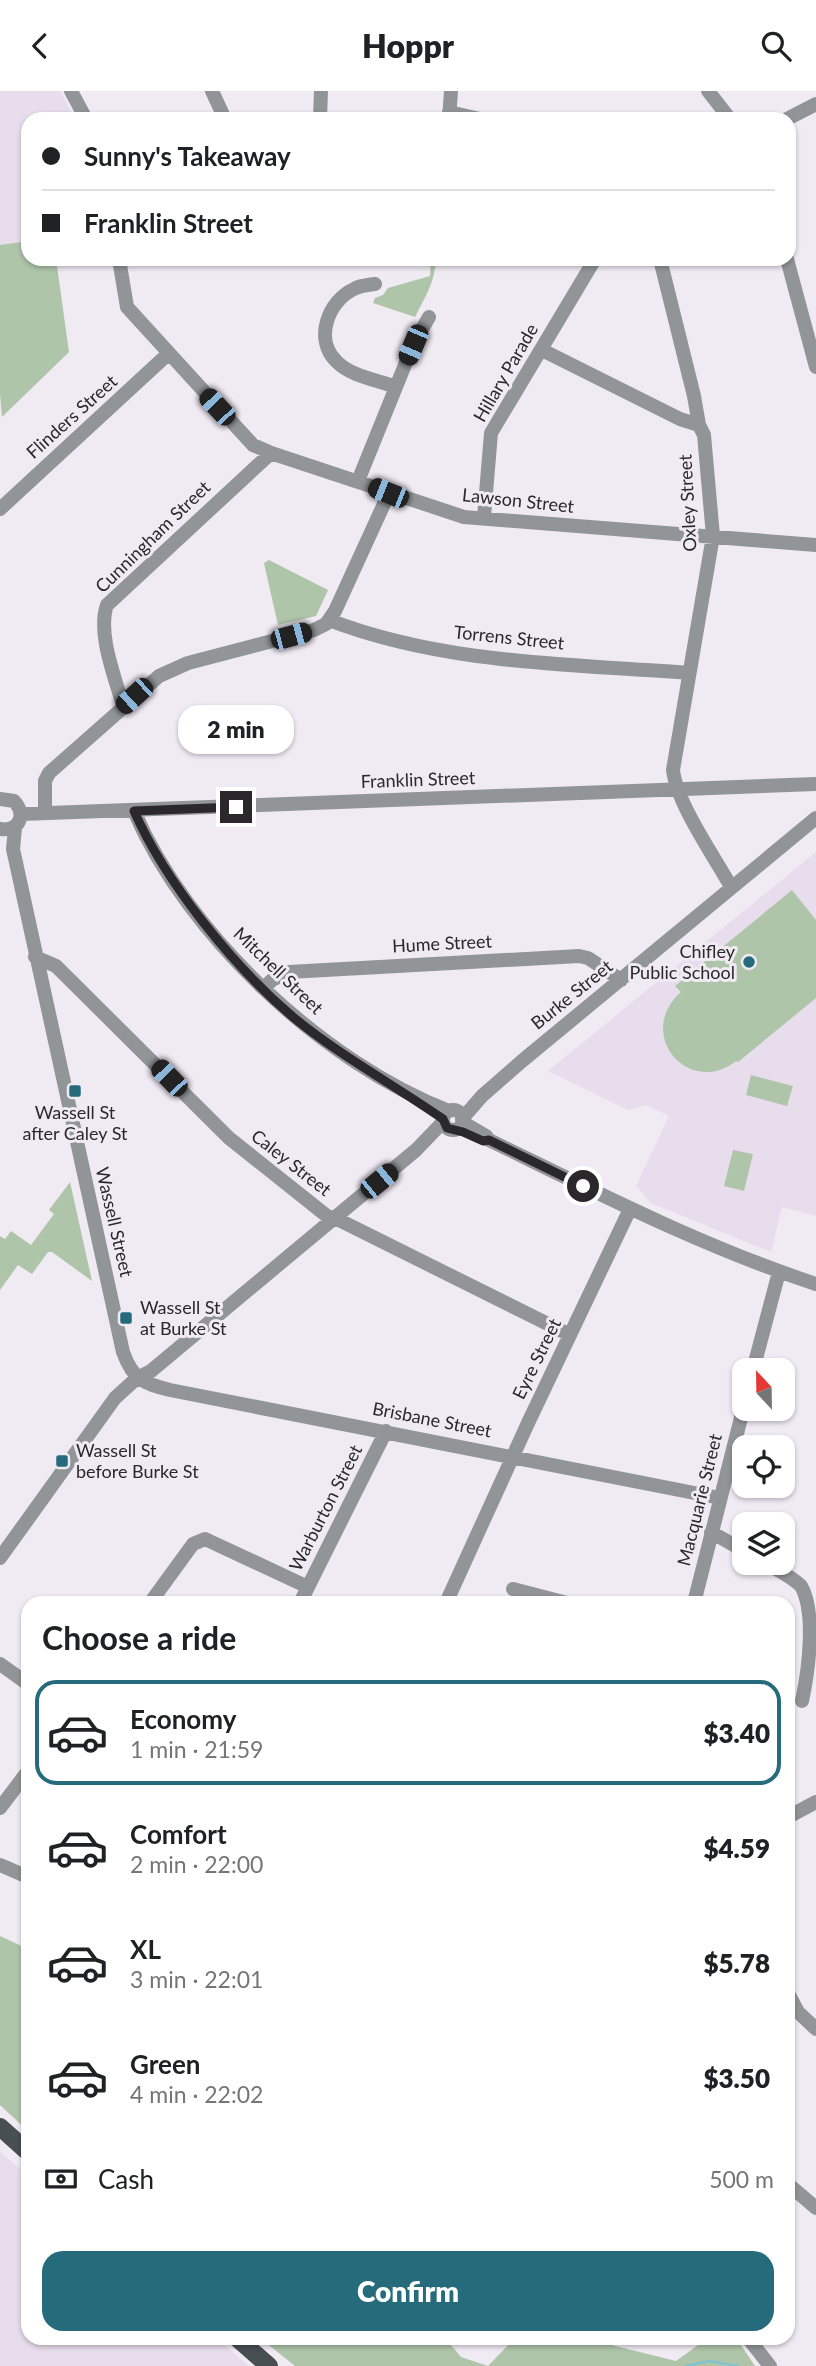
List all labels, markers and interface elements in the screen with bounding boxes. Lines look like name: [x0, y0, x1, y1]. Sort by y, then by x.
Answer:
text: Hoppr: [362, 26, 454, 65]
icon: back: [21, 27, 59, 65]
icon: search: [757, 27, 795, 65]
text: Sunny's Takeaway: [84, 140, 291, 172]
text: Franklin Street: [84, 207, 253, 239]
street label: Hillary Parade: [468, 319, 542, 426]
car: [396, 322, 431, 368]
street label: Flinders Street: [21, 369, 122, 463]
car: [195, 384, 240, 430]
street label: Oxley Street: [673, 453, 701, 552]
street label: Cunningham Street: [90, 475, 215, 597]
car: [365, 475, 412, 511]
street label: Lawson Street: [461, 483, 576, 517]
car: [268, 620, 315, 652]
street label: Torrens Street: [453, 620, 566, 654]
car: [112, 674, 157, 718]
callout: 2 min: [178, 705, 294, 755]
text: 2 min: [207, 715, 265, 743]
street label: Franklin Street: [360, 766, 476, 792]
route end: [220, 791, 252, 823]
street label: Mitchell Street: [229, 922, 328, 1019]
street label: Hume Street: [391, 929, 493, 957]
place label: Chifley Public School: [629, 940, 736, 983]
street label: Burke Street: [526, 954, 617, 1034]
marker: Chifley Public School: [741, 954, 757, 970]
car: [147, 1056, 192, 1100]
marker: Wassell St after Caley St: [67, 1083, 83, 1099]
place label: Wassell St after Caley St: [22, 1101, 128, 1144]
street label: Caley Street: [247, 1124, 336, 1201]
car: [357, 1160, 402, 1202]
street label: Wassell Street: [92, 1165, 138, 1279]
route start: [567, 1170, 599, 1202]
place label: Wassell St at Burke St: [140, 1296, 227, 1339]
marker: Wassell St at Burke St: [118, 1310, 134, 1326]
street label: Eyre Street: [507, 1314, 565, 1402]
north arrow: [732, 1358, 794, 1421]
map controls: [732, 1358, 795, 1575]
street label: Brisbane Street: [371, 1397, 494, 1441]
street label: Macquarie Street: [672, 1431, 726, 1568]
button: locate: [732, 1435, 795, 1498]
place label: Wassell St before Burke St: [76, 1439, 199, 1482]
street label: Warburton Street: [284, 1440, 367, 1574]
marker: Wassell St before Burke St: [54, 1453, 70, 1469]
button: layers: [732, 1512, 795, 1575]
text: Choose a ride: [42, 1618, 236, 1657]
icon: car: [46, 1701, 109, 1764]
text: Economy: [130, 1703, 236, 1735]
text: $3.40: [703, 1717, 770, 1749]
text: 1 min · 21:59: [130, 1735, 263, 1763]
icon: car: [46, 1816, 109, 1879]
text: Comfort: [130, 1818, 227, 1850]
text: $4.59: [703, 1832, 770, 1864]
text: 2 min · 22:00: [130, 1850, 263, 1878]
icon: car: [46, 1931, 109, 1994]
text: XL: [130, 1933, 161, 1965]
text: $5.78: [703, 1947, 770, 1979]
text: 3 min · 22:01: [130, 1965, 263, 1993]
icon: car: [46, 2046, 109, 2109]
text: Green: [130, 2048, 200, 2080]
text: $3.50: [703, 2062, 770, 2094]
text: 4 min · 22:02: [130, 2080, 263, 2108]
icon: cash: [42, 2160, 80, 2198]
text: Cash: [98, 2163, 154, 2195]
text: 500 m: [709, 2165, 774, 2193]
button: Confirm: [42, 2251, 774, 2331]

